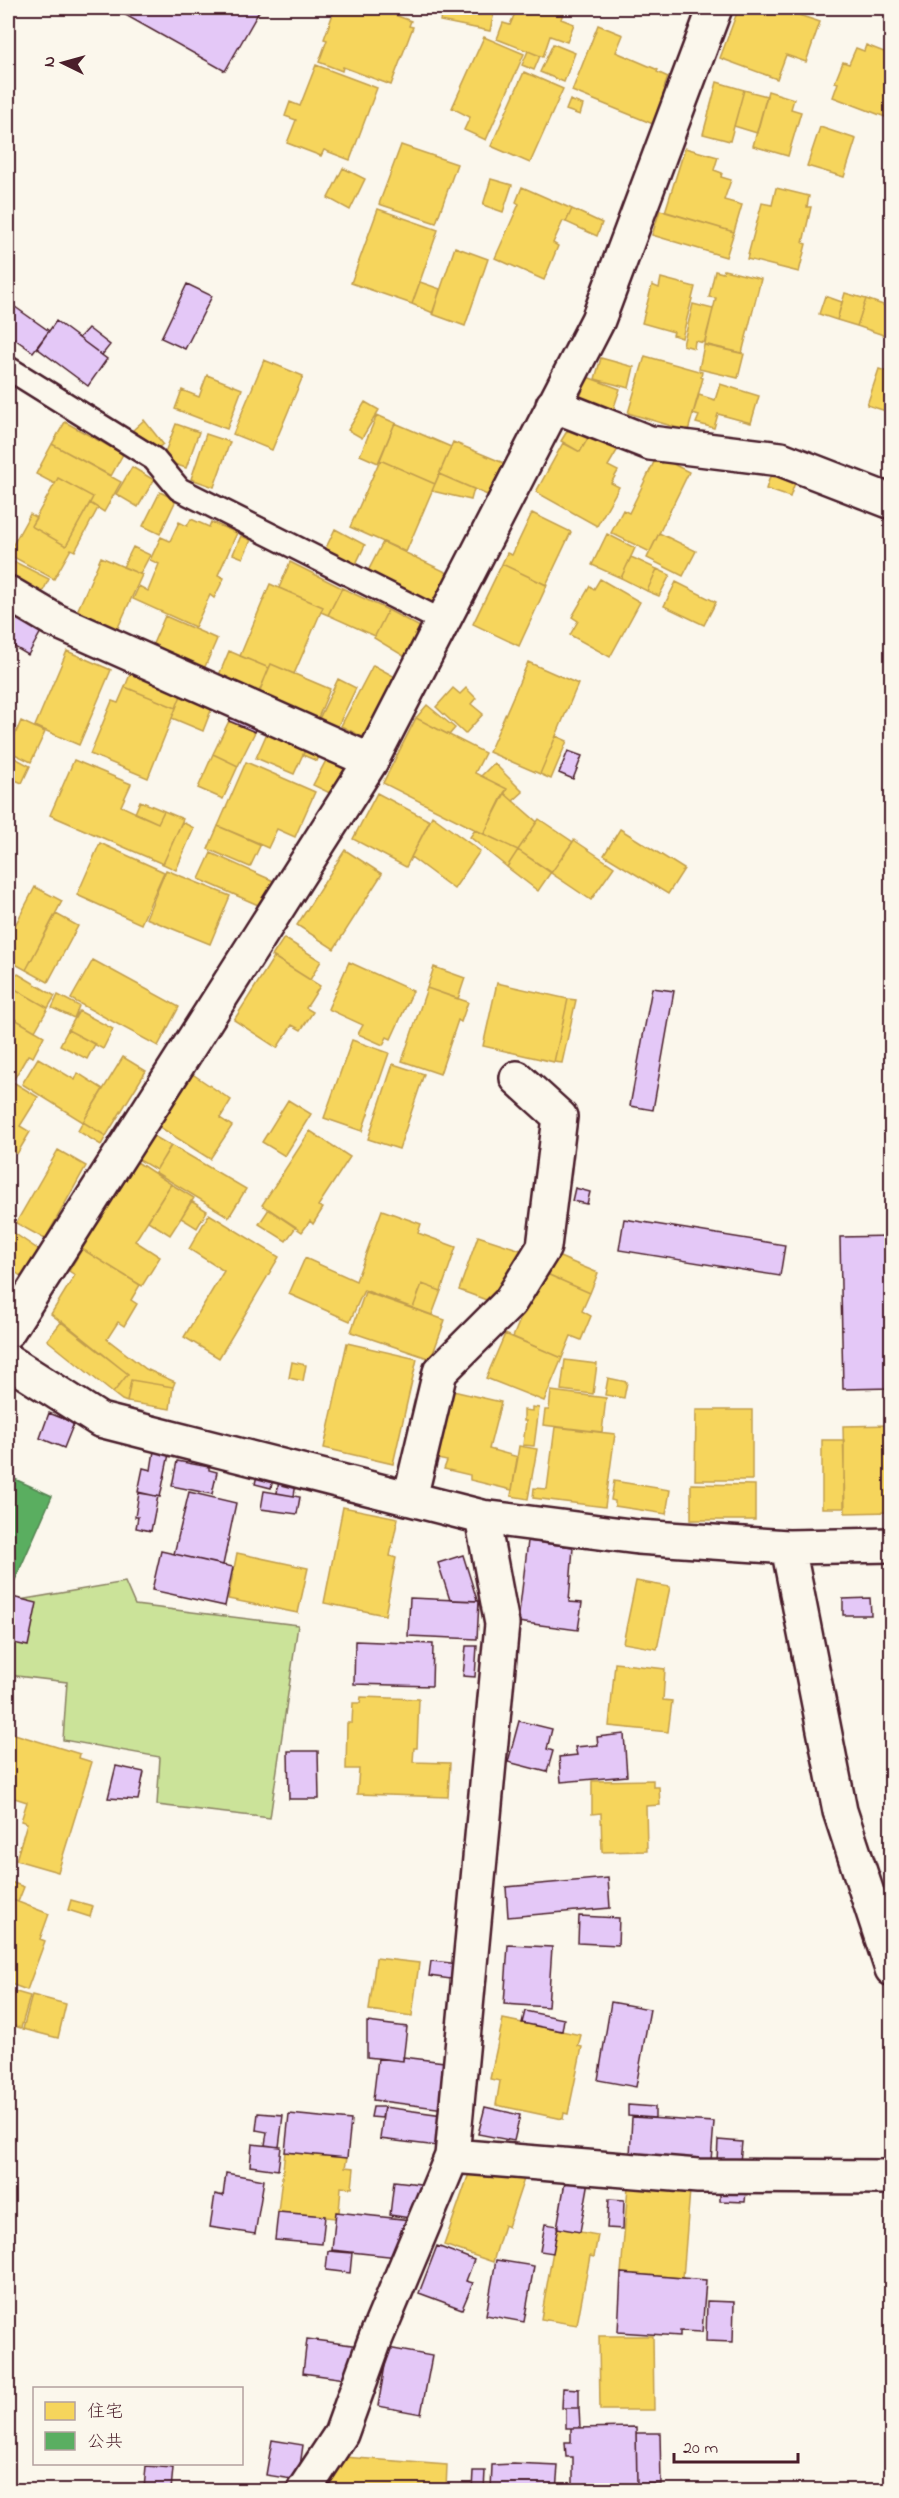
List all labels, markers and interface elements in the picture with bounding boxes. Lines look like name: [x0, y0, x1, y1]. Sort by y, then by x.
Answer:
north arrow: [33, 33, 93, 93]
text: N: [38, 55, 62, 68]
legend: [33, 2387, 243, 2465]
text: 住宅: [87, 2400, 123, 2426]
scale bar: [674, 2426, 798, 2464]
text: 公共: [87, 2430, 123, 2456]
text: 20 m: [683, 2436, 718, 2462]

